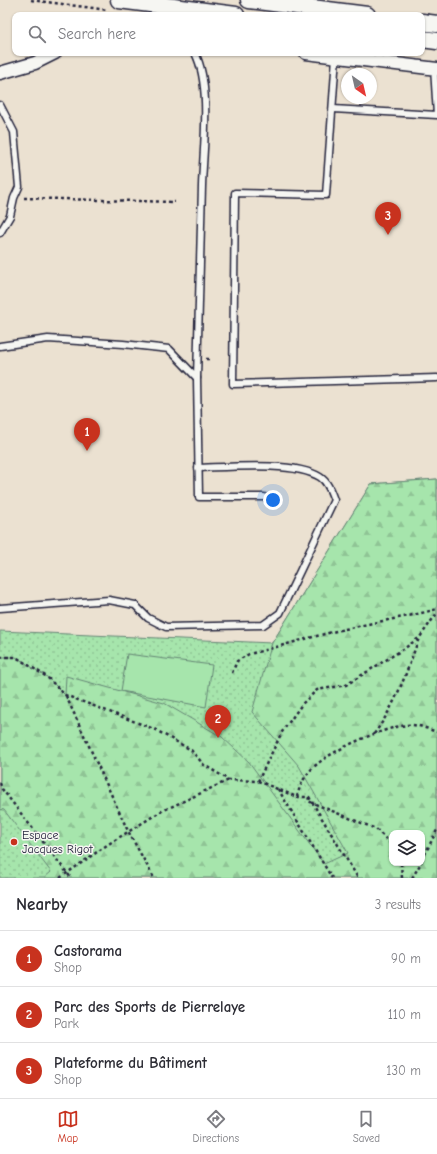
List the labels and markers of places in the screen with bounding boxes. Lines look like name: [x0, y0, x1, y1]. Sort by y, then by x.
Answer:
pin: 3: [375, 202, 401, 235]
pin: 1: [74, 418, 100, 451]
pin: 2: [205, 705, 231, 738]
place label: Espace Jacques Rigot: [22, 828, 93, 856]
marker: Espace Jacques Rigot: [9, 837, 19, 847]

